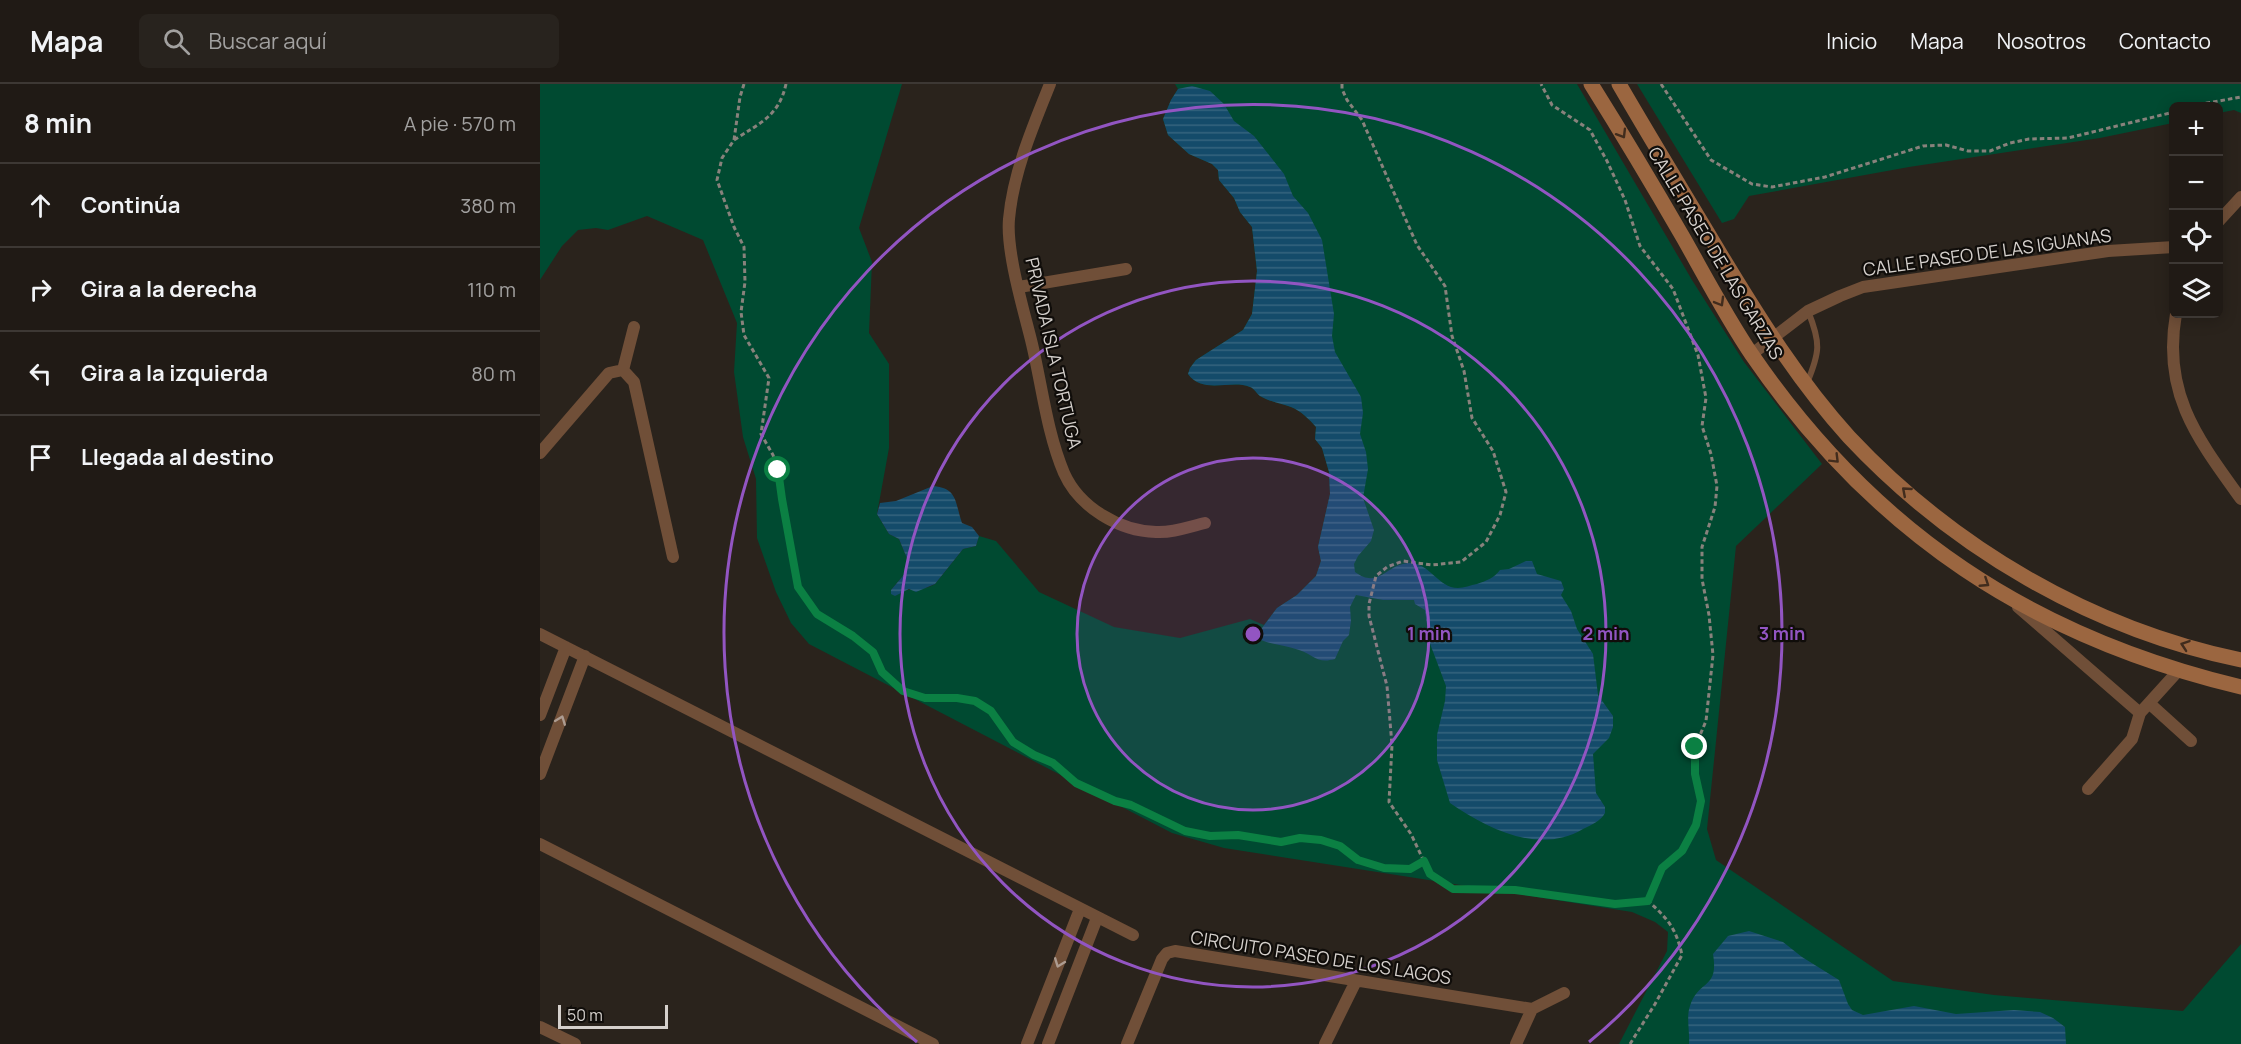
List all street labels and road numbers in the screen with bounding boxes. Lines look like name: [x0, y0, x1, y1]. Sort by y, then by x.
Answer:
street label: CALLE PASEO DE LAS GARZAS: [1643, 142, 1789, 364]
street label: CALLE PASEO DE LAS IGUANAS: [1861, 223, 2113, 281]
street label: PRIVADA ISLA TORTUGA: [1020, 255, 1088, 452]
street label: CIRCUITO PASEO DE LOS LAGOS: [1189, 925, 1453, 989]

